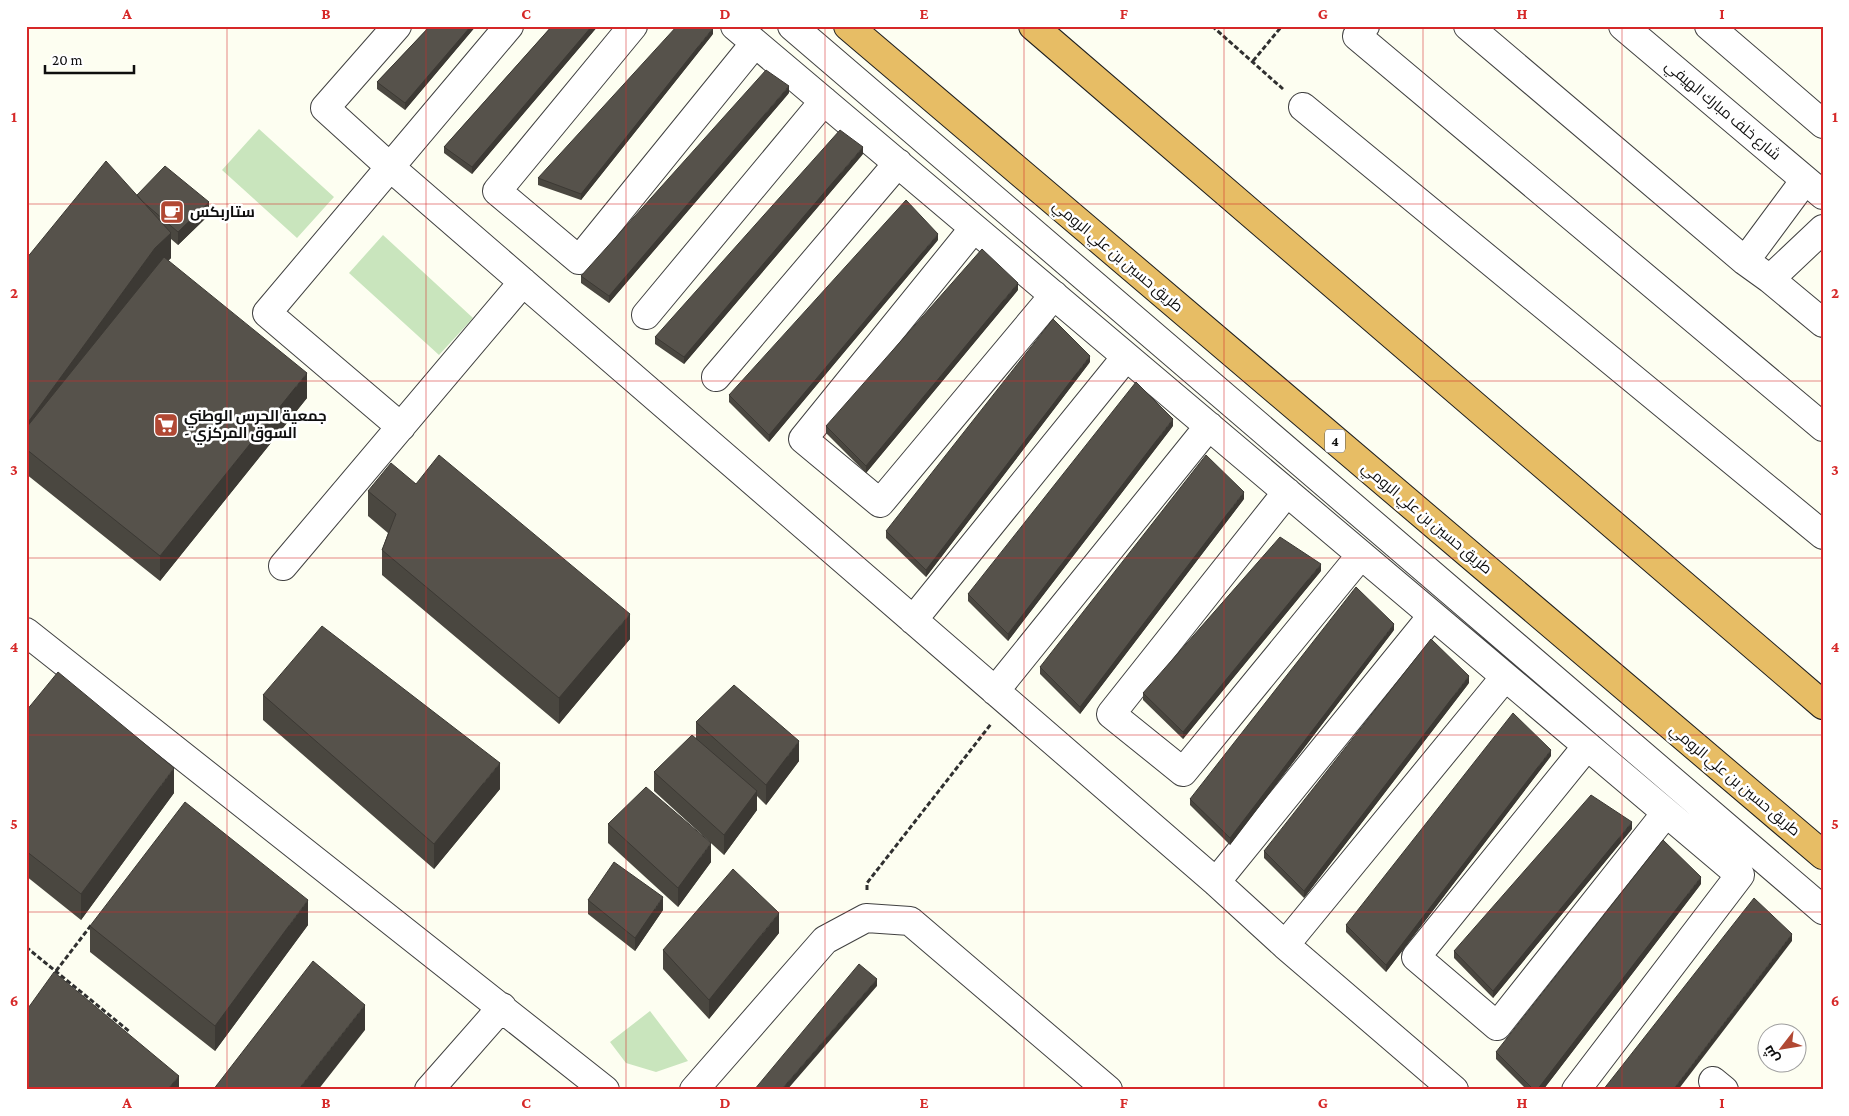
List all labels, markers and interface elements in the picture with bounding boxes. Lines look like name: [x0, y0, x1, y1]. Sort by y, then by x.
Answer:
text: A: [121, 5, 132, 22]
text: B: [321, 5, 331, 22]
text: C: [521, 5, 531, 22]
text: D: [719, 5, 731, 22]
text: E: [919, 5, 929, 22]
text: F: [1120, 5, 1129, 22]
text: G: [1318, 5, 1328, 22]
text: H: [1517, 5, 1528, 22]
text: I: [1719, 5, 1725, 22]
scale bar: [45, 42, 134, 74]
text: 20 m: [52, 52, 83, 68]
street label: شارع خلف مبارك الهيفي: [1659, 57, 1784, 166]
text: 1: [11, 108, 17, 125]
text: 1: [1832, 108, 1838, 125]
street label: طريق حسين بن علي الرومي: [1047, 197, 1186, 318]
cafe icon: ستاربكس: [159, 199, 185, 225]
place label: ستاربكس: [190, 204, 255, 221]
text: 2: [10, 284, 18, 301]
text: 2: [1831, 284, 1839, 301]
place label: جمعية الحرس الوطني - السوق المركزي: [184, 408, 327, 445]
supermarket icon: جمعية الحرس الوطني - السوق المركزي: [153, 412, 179, 438]
road number: 4: [1325, 430, 1345, 452]
street label: طريق حسين بن علي الرومي: [1356, 459, 1495, 580]
text: 3: [10, 461, 18, 478]
text: 3: [1831, 461, 1839, 478]
text: 4: [10, 638, 19, 655]
text: 4: [1831, 638, 1840, 655]
street label: طريق حسين بن علي الرومي: [1664, 721, 1803, 842]
text: 5: [10, 815, 18, 832]
text: 5: [1831, 815, 1839, 832]
text: 6: [10, 992, 18, 1009]
text: 6: [1831, 992, 1839, 1009]
north arrow: [1756, 1024, 1806, 1074]
text: ش: [1759, 1042, 1783, 1067]
text: A: [121, 1094, 132, 1111]
text: B: [321, 1094, 331, 1111]
text: C: [521, 1094, 531, 1111]
text: D: [719, 1094, 731, 1111]
text: E: [919, 1094, 929, 1111]
text: F: [1120, 1094, 1129, 1111]
text: G: [1318, 1094, 1328, 1111]
text: H: [1517, 1094, 1528, 1111]
text: I: [1719, 1094, 1725, 1111]

